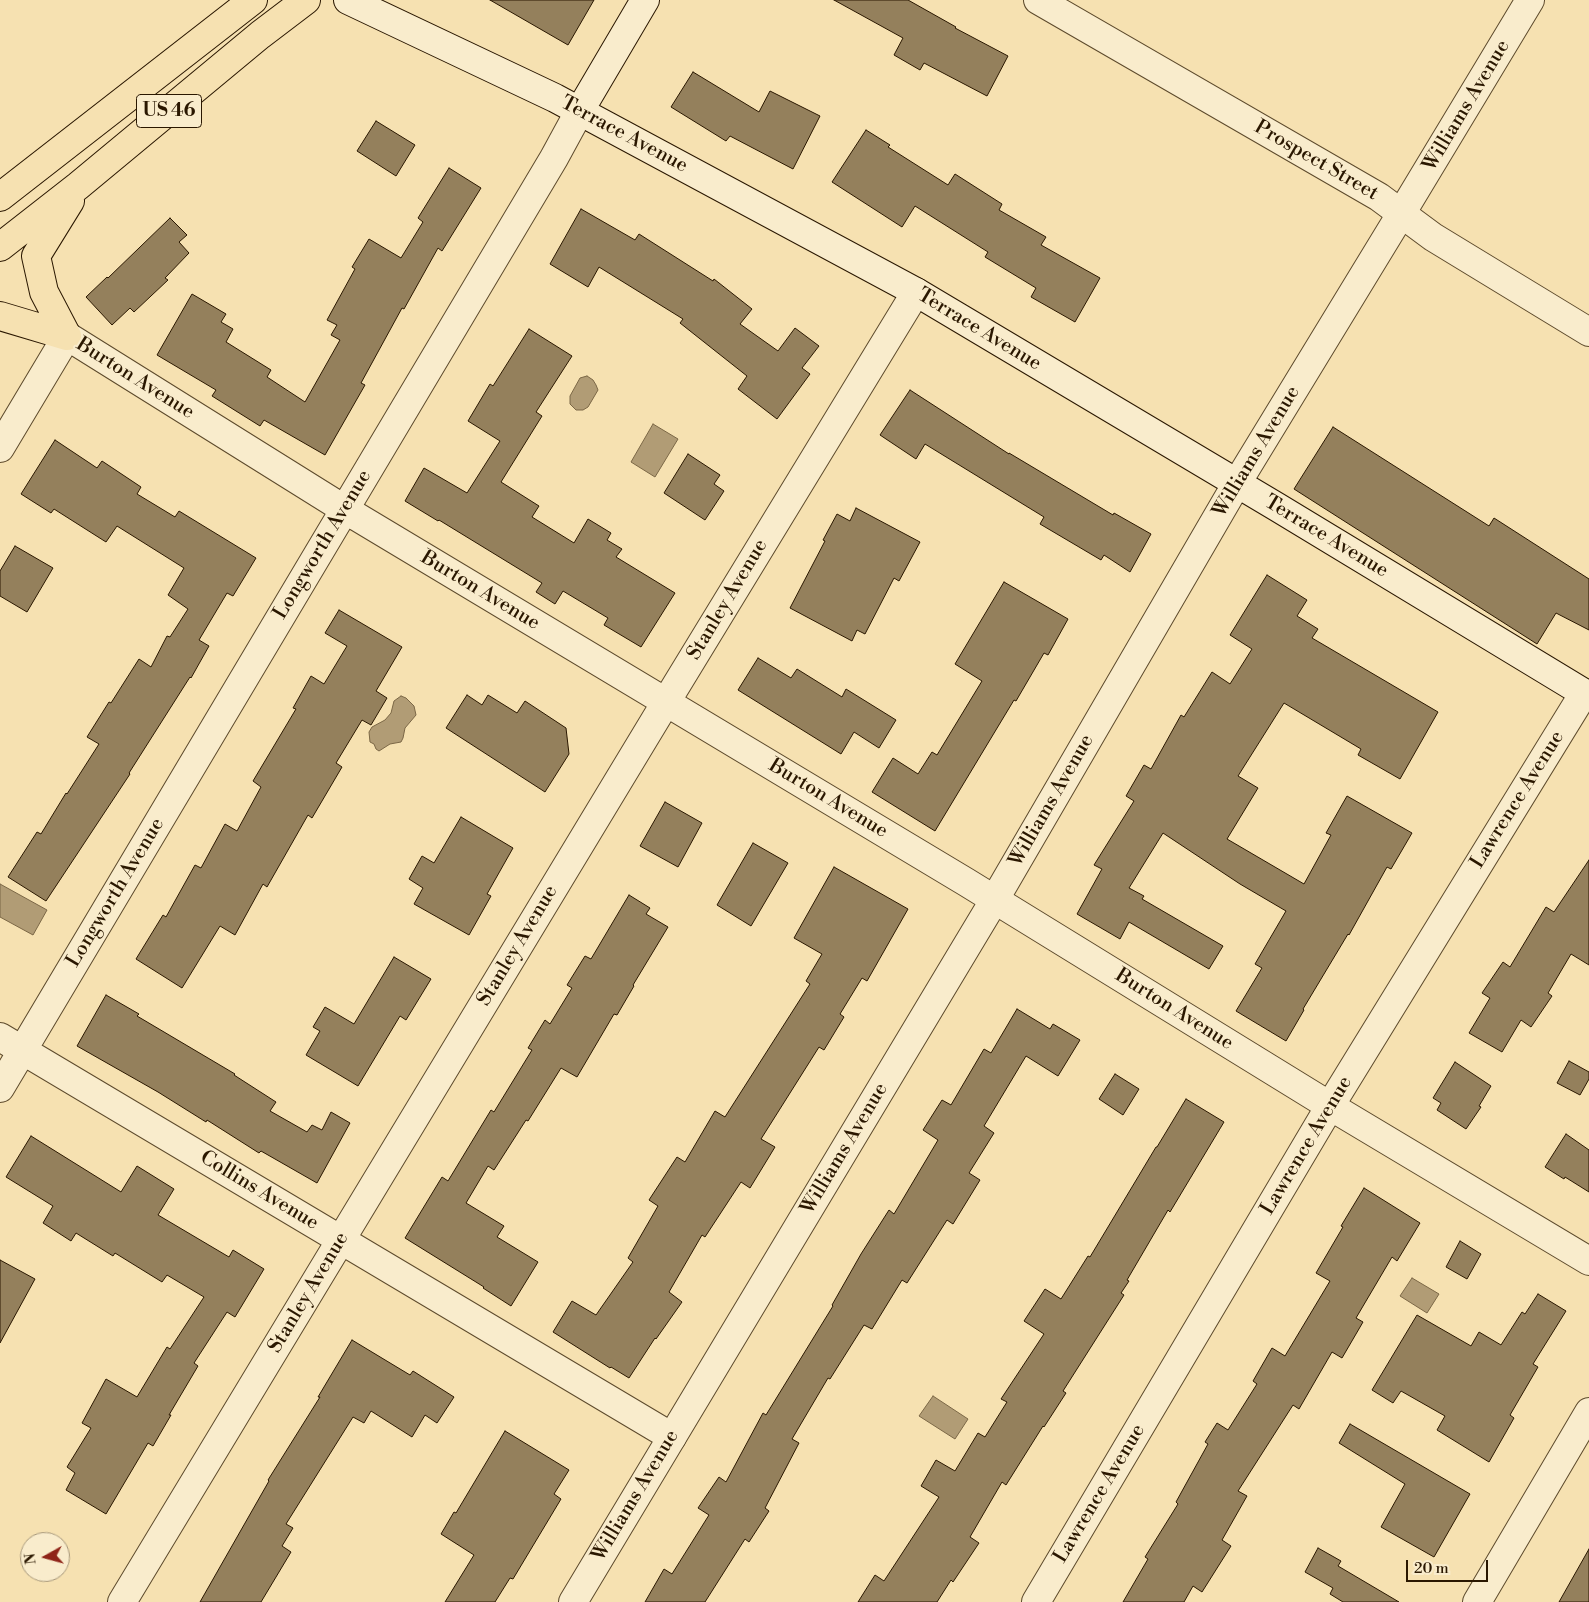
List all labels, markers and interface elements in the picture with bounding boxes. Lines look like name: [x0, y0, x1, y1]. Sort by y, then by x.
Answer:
street label: Williams Avenue: [1418, 36, 1516, 176]
street label: Terrace Avenue: [556, 91, 692, 179]
road number: US 46: [136, 94, 202, 128]
street label: Prospect Street: [1250, 116, 1382, 206]
street label: Terrace Avenue: [913, 284, 1045, 376]
street label: Burton Avenue: [72, 333, 198, 425]
street label: Williams Avenue: [1208, 382, 1306, 522]
street label: Longworth Avenue: [269, 466, 377, 624]
street label: Terrace Avenue: [1260, 491, 1392, 583]
street label: Stanley Avenue: [683, 535, 773, 665]
street label: Burton Avenue: [416, 546, 544, 636]
street label: Lawrence Avenue: [1466, 727, 1570, 873]
street label: Williams Avenue: [1004, 731, 1100, 871]
street label: Burton Avenue: [764, 754, 892, 844]
street label: Longworth Avenue: [62, 814, 170, 972]
street label: Stanley Avenue: [473, 881, 563, 1011]
street label: Burton Avenue: [1111, 964, 1237, 1056]
street label: Lawrence Avenue: [1256, 1072, 1358, 1220]
street label: Williams Avenue: [796, 1079, 894, 1219]
street label: Collins Avenue: [195, 1146, 323, 1236]
street label: Stanley Avenue: [264, 1228, 354, 1358]
street label: Lawrence Avenue: [1049, 1420, 1151, 1568]
street label: Williams Avenue: [587, 1426, 685, 1566]
north arrow: [20, 1532, 70, 1582]
scale bar: [1409, 1550, 1492, 1582]
text: N: [21, 1552, 41, 1565]
text: 20 m: [1414, 1559, 1449, 1578]

